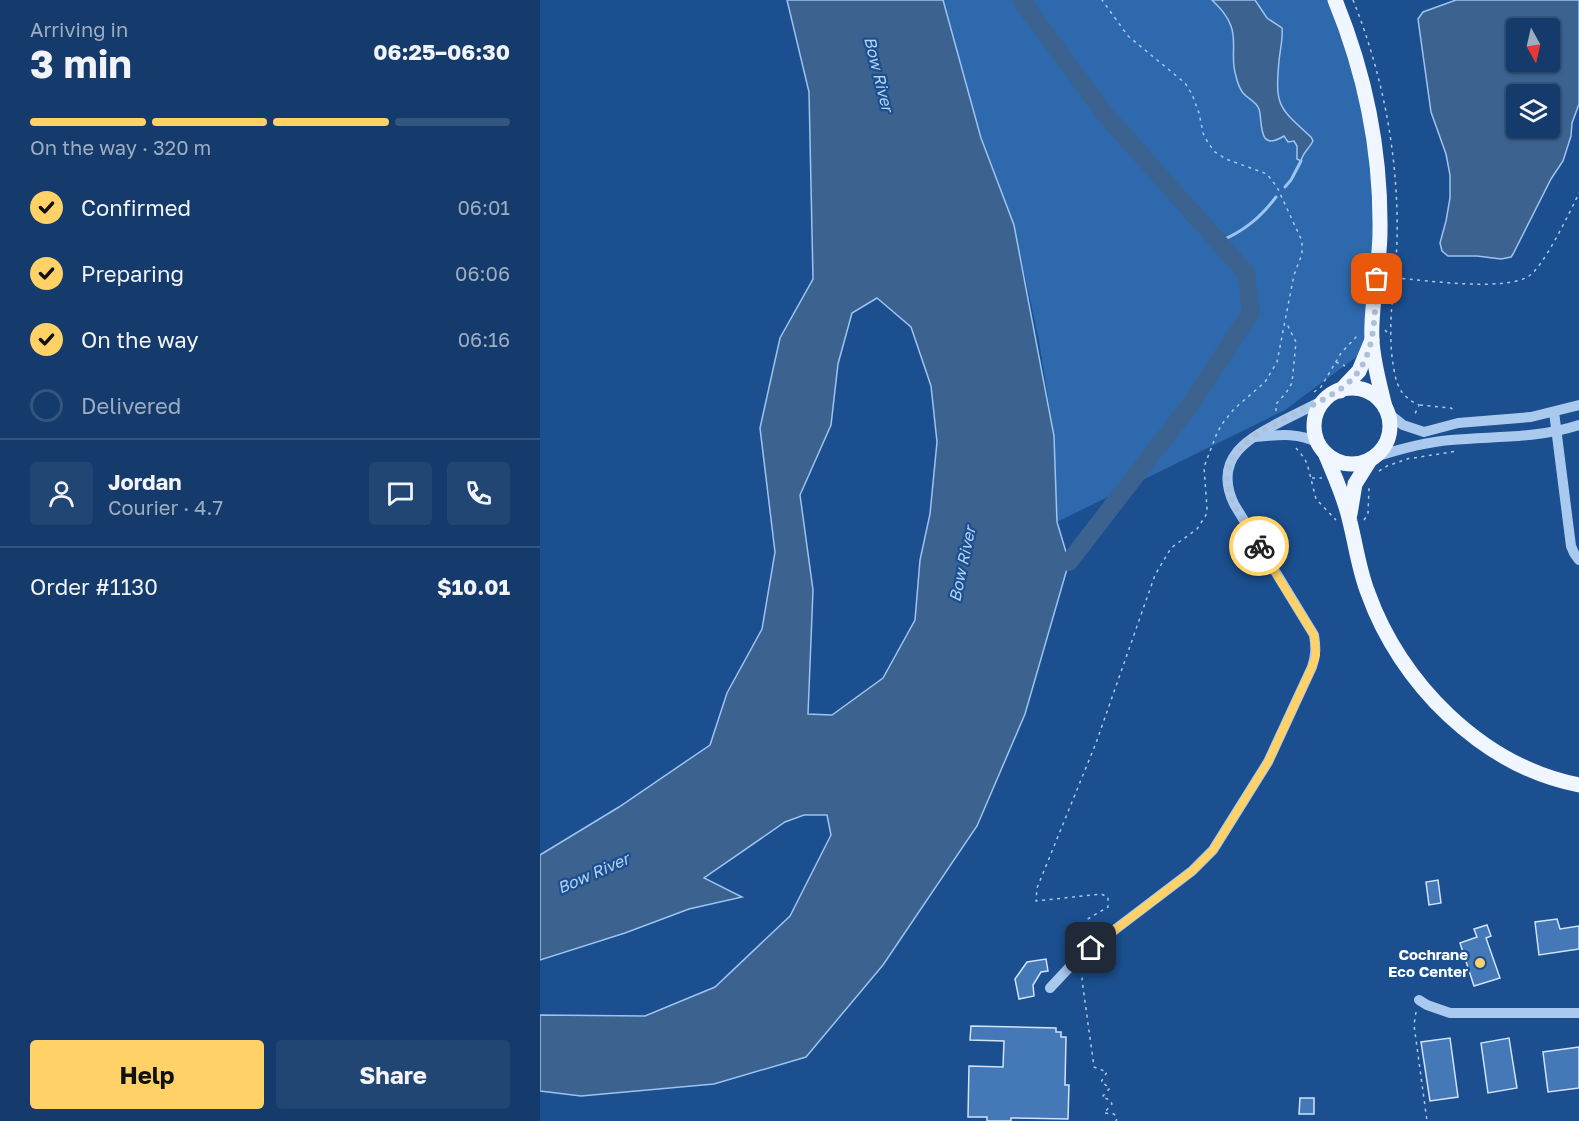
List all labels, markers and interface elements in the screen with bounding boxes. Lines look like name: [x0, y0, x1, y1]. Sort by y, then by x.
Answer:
text: Arriving in: [30, 17, 128, 41]
north arrow: [1506, 18, 1560, 72]
map controls: [1506, 18, 1560, 138]
water label: Bow River: [860, 34, 899, 116]
text: 06:25–06:30: [373, 38, 510, 65]
text: 3 min: [30, 40, 132, 87]
button: layers: [1506, 84, 1560, 138]
text: On the way · 320 m: [30, 135, 211, 159]
icon: check: [30, 191, 63, 224]
text: Confirmed: [81, 194, 191, 221]
text: 06:01: [457, 195, 510, 219]
pin: [1351, 253, 1402, 304]
icon: check: [30, 257, 63, 290]
text: Preparing: [81, 260, 184, 287]
text: 06:06: [455, 261, 510, 285]
icon: bag: [1360, 262, 1393, 295]
icon: check: [30, 323, 63, 356]
text: On the way: [81, 326, 199, 353]
text: 06:16: [458, 327, 510, 351]
text: Delivered: [81, 392, 181, 419]
button: person: [30, 462, 93, 525]
button: chat: [369, 462, 432, 525]
button: phone: [447, 462, 510, 525]
text: Jordan: [108, 468, 182, 495]
text: Courier · 4.7: [108, 495, 223, 519]
courier: [1229, 516, 1289, 576]
water label: Bow River: [944, 522, 980, 603]
icon: bike: [1243, 530, 1276, 563]
text: Order #1130: [30, 573, 158, 600]
text: $10.01: [437, 573, 510, 600]
water label: Bow River: [554, 847, 635, 898]
pin: [1065, 922, 1116, 973]
icon: home: [1074, 931, 1107, 964]
place label: Cochrane Eco Center: [1388, 945, 1468, 980]
marker: Cochrane Eco Center: [1473, 956, 1487, 970]
button: Help: [30, 1040, 264, 1109]
button: Share: [276, 1040, 510, 1109]

